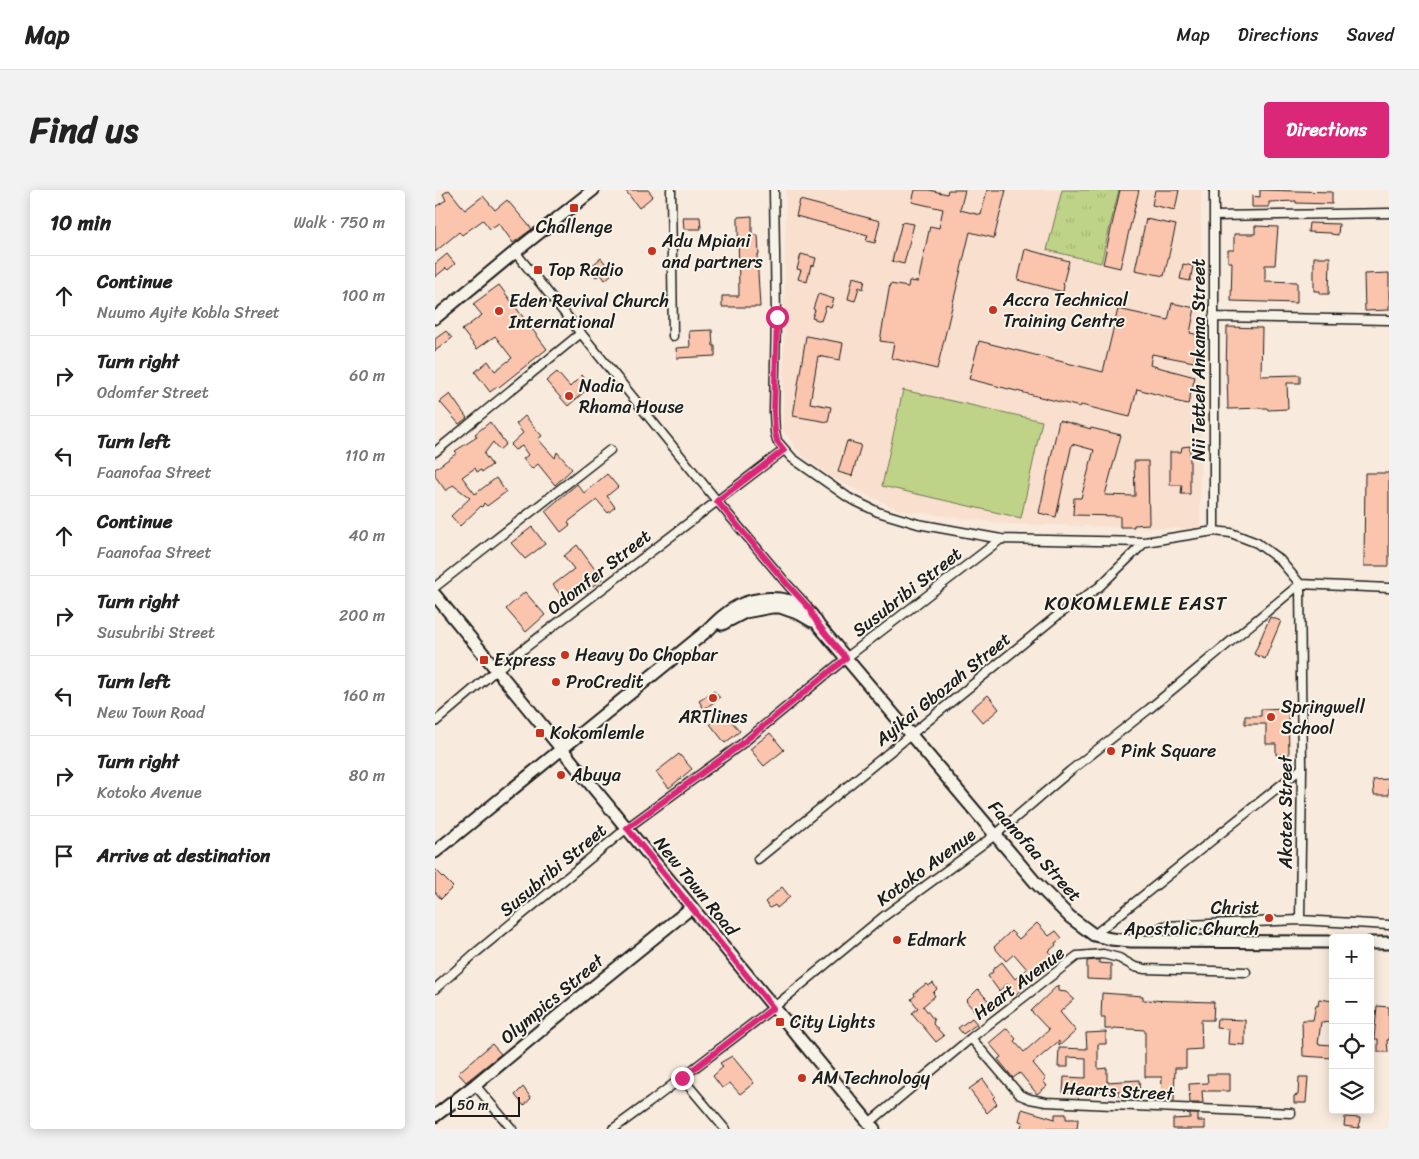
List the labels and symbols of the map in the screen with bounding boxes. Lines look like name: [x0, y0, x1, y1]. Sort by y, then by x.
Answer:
marker: Challenge: [568, 202, 580, 214]
place label: Challenge: [536, 211, 613, 243]
place label: Adu Mpiani and partners: [661, 225, 764, 278]
marker: Adu Mpiani and partners: [646, 245, 658, 257]
place label: Top Radio: [548, 254, 623, 286]
street label: Nii Tetteh Ankama Street: [1183, 259, 1215, 461]
marker: Top Radio: [532, 264, 544, 276]
place label: Accra Technical Training Centre: [1002, 284, 1129, 337]
place label: Eden Revival Church International: [508, 285, 669, 338]
marker: Accra Technical Training Centre: [987, 304, 999, 316]
marker: Eden Revival Church International: [493, 305, 505, 317]
route start: [766, 306, 789, 329]
place label: Nadia Rhama House: [579, 370, 684, 423]
marker: Nadia Rhama House: [563, 390, 575, 402]
street label: Odomfer Street: [540, 521, 658, 623]
street label: Susubribi Street: [845, 538, 969, 645]
district label: KOKOMLEMLE EAST: [1045, 587, 1228, 620]
street label: Ayikai Gbozah Street: [867, 624, 1018, 755]
place label: Heavy Do Chopbar: [575, 639, 719, 671]
place label: Express: [494, 644, 557, 676]
marker: Heavy Do Chopbar: [559, 649, 571, 661]
marker: Express: [478, 654, 490, 666]
place label: ProCredit: [566, 666, 644, 698]
marker: ProCredit: [550, 676, 562, 688]
place label: Springwell School: [1281, 691, 1366, 744]
marker: ARTlines: [707, 692, 719, 704]
place label: ARTlines: [678, 701, 748, 733]
marker: Springwell School: [1265, 711, 1277, 723]
place label: Kokomlemle: [550, 717, 645, 749]
marker: Kokomlemle: [534, 727, 546, 739]
place label: Pink Square: [1121, 735, 1216, 767]
marker: Pink Square: [1105, 745, 1117, 757]
street label: Akotex Street: [1270, 755, 1302, 870]
place label: Abuya: [570, 759, 622, 791]
marker: Abuya: [555, 769, 567, 781]
street label: Faanofaa Street: [980, 792, 1090, 910]
street label: Susubribi Street: [492, 815, 614, 925]
street label: Kotoko Avenue: [869, 819, 983, 915]
street label: New Town Road: [645, 829, 747, 944]
place label: Christ Apostolic Church: [1123, 892, 1259, 945]
marker: Christ Apostolic Church: [1263, 912, 1275, 924]
place label: Edmark: [907, 924, 967, 956]
marker: Edmark: [891, 934, 903, 946]
street label: Heart Avenue: [966, 938, 1072, 1028]
street label: Olympics Street: [493, 945, 612, 1052]
place label: City Lights: [790, 1006, 876, 1038]
marker: City Lights: [774, 1016, 786, 1028]
place label: AM Technology: [811, 1062, 931, 1094]
route end: [671, 1067, 694, 1090]
marker: AM Technology: [796, 1072, 808, 1084]
street label: Hearts Street: [1062, 1072, 1175, 1110]
scale bar: [450, 1094, 520, 1117]

